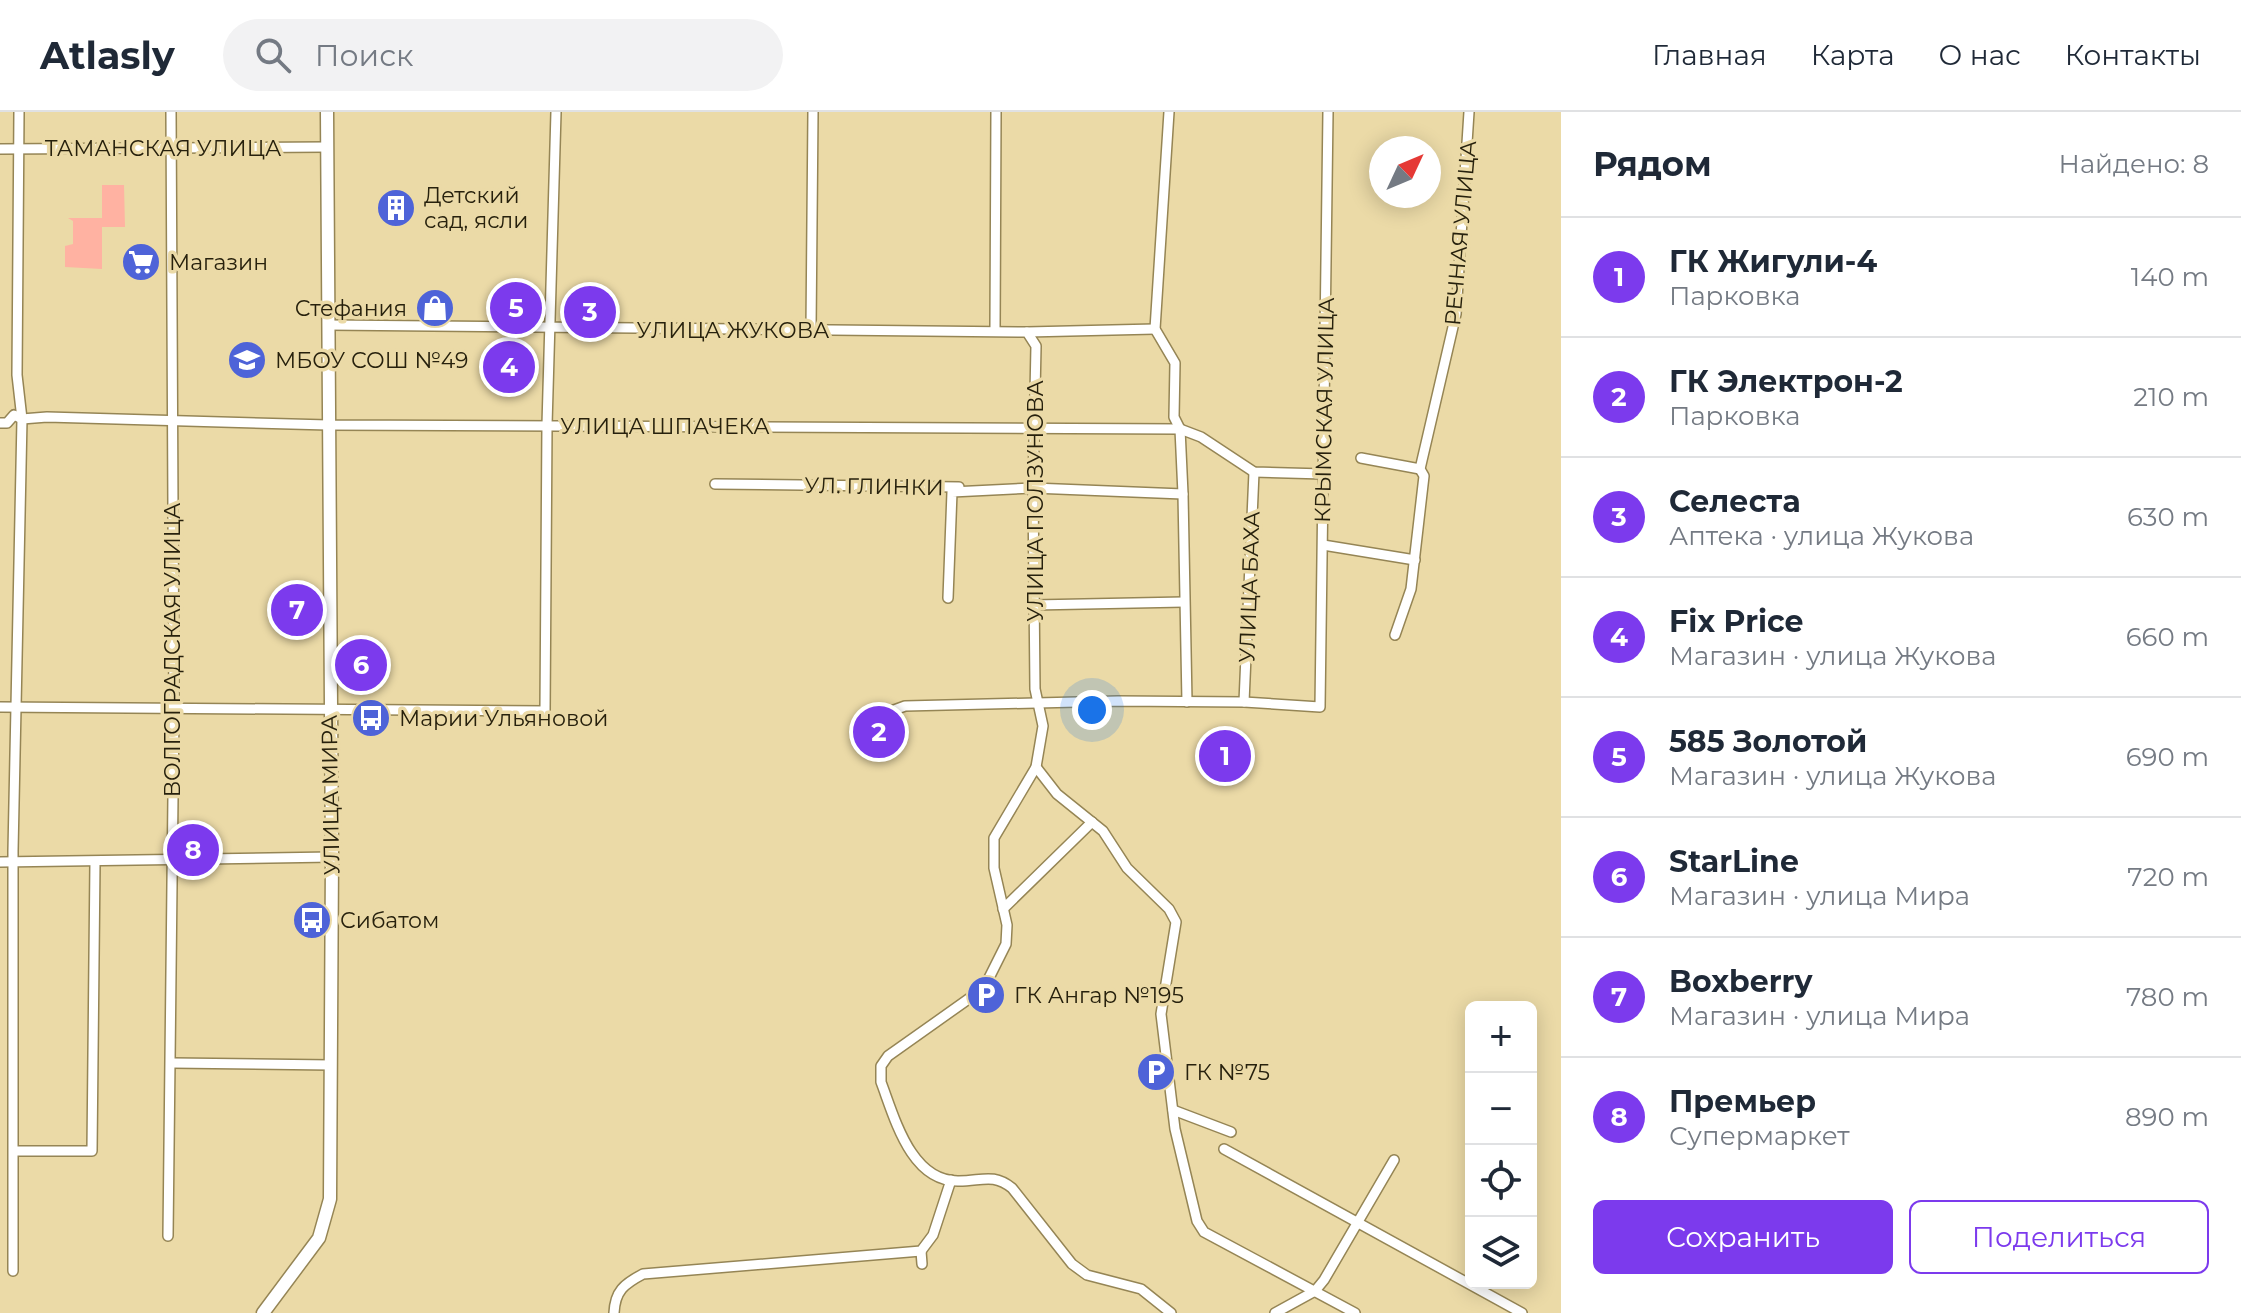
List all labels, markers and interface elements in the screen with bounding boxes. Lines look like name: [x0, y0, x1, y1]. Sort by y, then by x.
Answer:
search box: [223, 19, 783, 91]
text: Atlasly: [40, 32, 175, 79]
icon: search: [251, 33, 295, 77]
text: Поиск: [315, 37, 413, 74]
text: Главная: [1652, 38, 1767, 72]
text: Карта: [1811, 38, 1895, 72]
text: О нас: [1939, 38, 2021, 72]
text: Контакты: [2065, 38, 2201, 72]
street label: ТАМАНСКАЯ УЛИЦА: [45, 135, 282, 162]
north arrow: [1369, 136, 1441, 208]
street label: РЕЧНАЯ УЛИЦА: [1439, 139, 1482, 327]
text: Рядом: [1593, 143, 1712, 185]
text: Найдено: 8: [2059, 148, 2209, 180]
place label: Детский сад, ясли: [424, 182, 528, 234]
building icon: Детский сад, ясли: [375, 187, 417, 229]
supermarket icon: Магазин: [120, 241, 162, 283]
text: ГК Жигули-4: [1669, 243, 1877, 280]
place label: Магазин: [169, 249, 268, 276]
text: 1: [1614, 261, 1624, 293]
text: 140 m: [2131, 261, 2209, 293]
pin: 5: [490, 278, 542, 338]
text: Парковка: [1669, 280, 1800, 312]
pin: 3: [564, 282, 616, 342]
shop icon: Стефания: [414, 287, 456, 329]
place label: Стефания: [295, 295, 407, 322]
street label: КРЫМСКАЯ УЛИЦА: [1309, 296, 1340, 523]
street label: УЛИЦА ЖУКОВА: [637, 317, 830, 344]
pin: 4: [483, 337, 535, 397]
school or university icon: МБОУ СОШ №49: [226, 339, 268, 381]
place label: МБОУ СОШ №49: [275, 347, 468, 374]
text: ГК Электрон-2: [1669, 363, 1903, 400]
street label: УЛИЦА ПОЛЗУНОВА: [1022, 380, 1049, 622]
text: 2: [1611, 381, 1627, 413]
text: 210 m: [2133, 381, 2209, 413]
text: Парковка: [1669, 400, 1800, 432]
street label: УЛИЦА ШПАЧЕКА: [560, 413, 770, 440]
street label: УЛ. ГЛИНКИ: [804, 472, 944, 501]
text: Селеста: [1669, 483, 1801, 520]
text: 3: [1611, 501, 1627, 533]
text: 630 m: [2127, 501, 2209, 533]
street label: ВОЛГОГРАДСКАЯ УЛИЦА: [159, 502, 186, 797]
street label: УЛИЦА БАХА: [1233, 510, 1266, 663]
text: Аптека · улица Жукова: [1669, 520, 1974, 552]
pin: 7: [271, 580, 323, 640]
text: Fix Price: [1669, 603, 1804, 640]
text: 4: [1610, 621, 1628, 653]
text: 660 m: [2126, 621, 2209, 653]
pin: 6: [335, 635, 387, 695]
text: Магазин · улица Жукова: [1669, 640, 1997, 672]
your location: [1072, 690, 1112, 730]
bus stop icon: Марии Ульяновой: [350, 697, 392, 739]
pin: 2: [853, 702, 905, 762]
place label: Марии Ульяновой: [399, 705, 608, 732]
street label: УЛИЦА МИРА: [316, 714, 345, 875]
text: 585 Золотой: [1669, 723, 1867, 760]
pin: 1: [1199, 726, 1251, 786]
text: 5: [1611, 741, 1627, 773]
text: 690 m: [2126, 741, 2209, 773]
text: Магазин · улица Жукова: [1669, 760, 1997, 792]
pin: 8: [167, 820, 219, 880]
text: StarLine: [1669, 843, 1799, 880]
text: 6: [1611, 861, 1627, 893]
text: 720 m: [2127, 861, 2209, 893]
text: Магазин · улица Мира: [1669, 880, 1970, 912]
bus stop icon: Сибатом: [291, 899, 333, 941]
place label: Сибатом: [340, 907, 439, 934]
text: Boxberry: [1669, 963, 1812, 1000]
parking icon: ГК Ангар №195: [965, 974, 1007, 1016]
text: 7: [1611, 981, 1627, 1013]
text: 780 m: [2126, 981, 2209, 1013]
place label: ГК Ангар №195: [1014, 982, 1184, 1009]
text: Магазин · улица Мира: [1669, 1000, 1970, 1032]
map controls: [1465, 1001, 1537, 1289]
button: +: [1465, 1001, 1537, 1073]
parking icon: ГК №75: [1135, 1051, 1177, 1093]
place label: ГК №75: [1184, 1059, 1270, 1086]
button: −: [1465, 1073, 1537, 1145]
text: Премьер: [1669, 1083, 1816, 1120]
text: 8: [1610, 1101, 1628, 1133]
text: 890 m: [2125, 1101, 2209, 1133]
text: Супермаркет: [1669, 1120, 1850, 1152]
button: locate: [1465, 1145, 1537, 1217]
button: Сохранить: [1593, 1200, 1893, 1274]
button: Поделиться: [1909, 1200, 2209, 1274]
button: layers: [1465, 1217, 1537, 1289]

